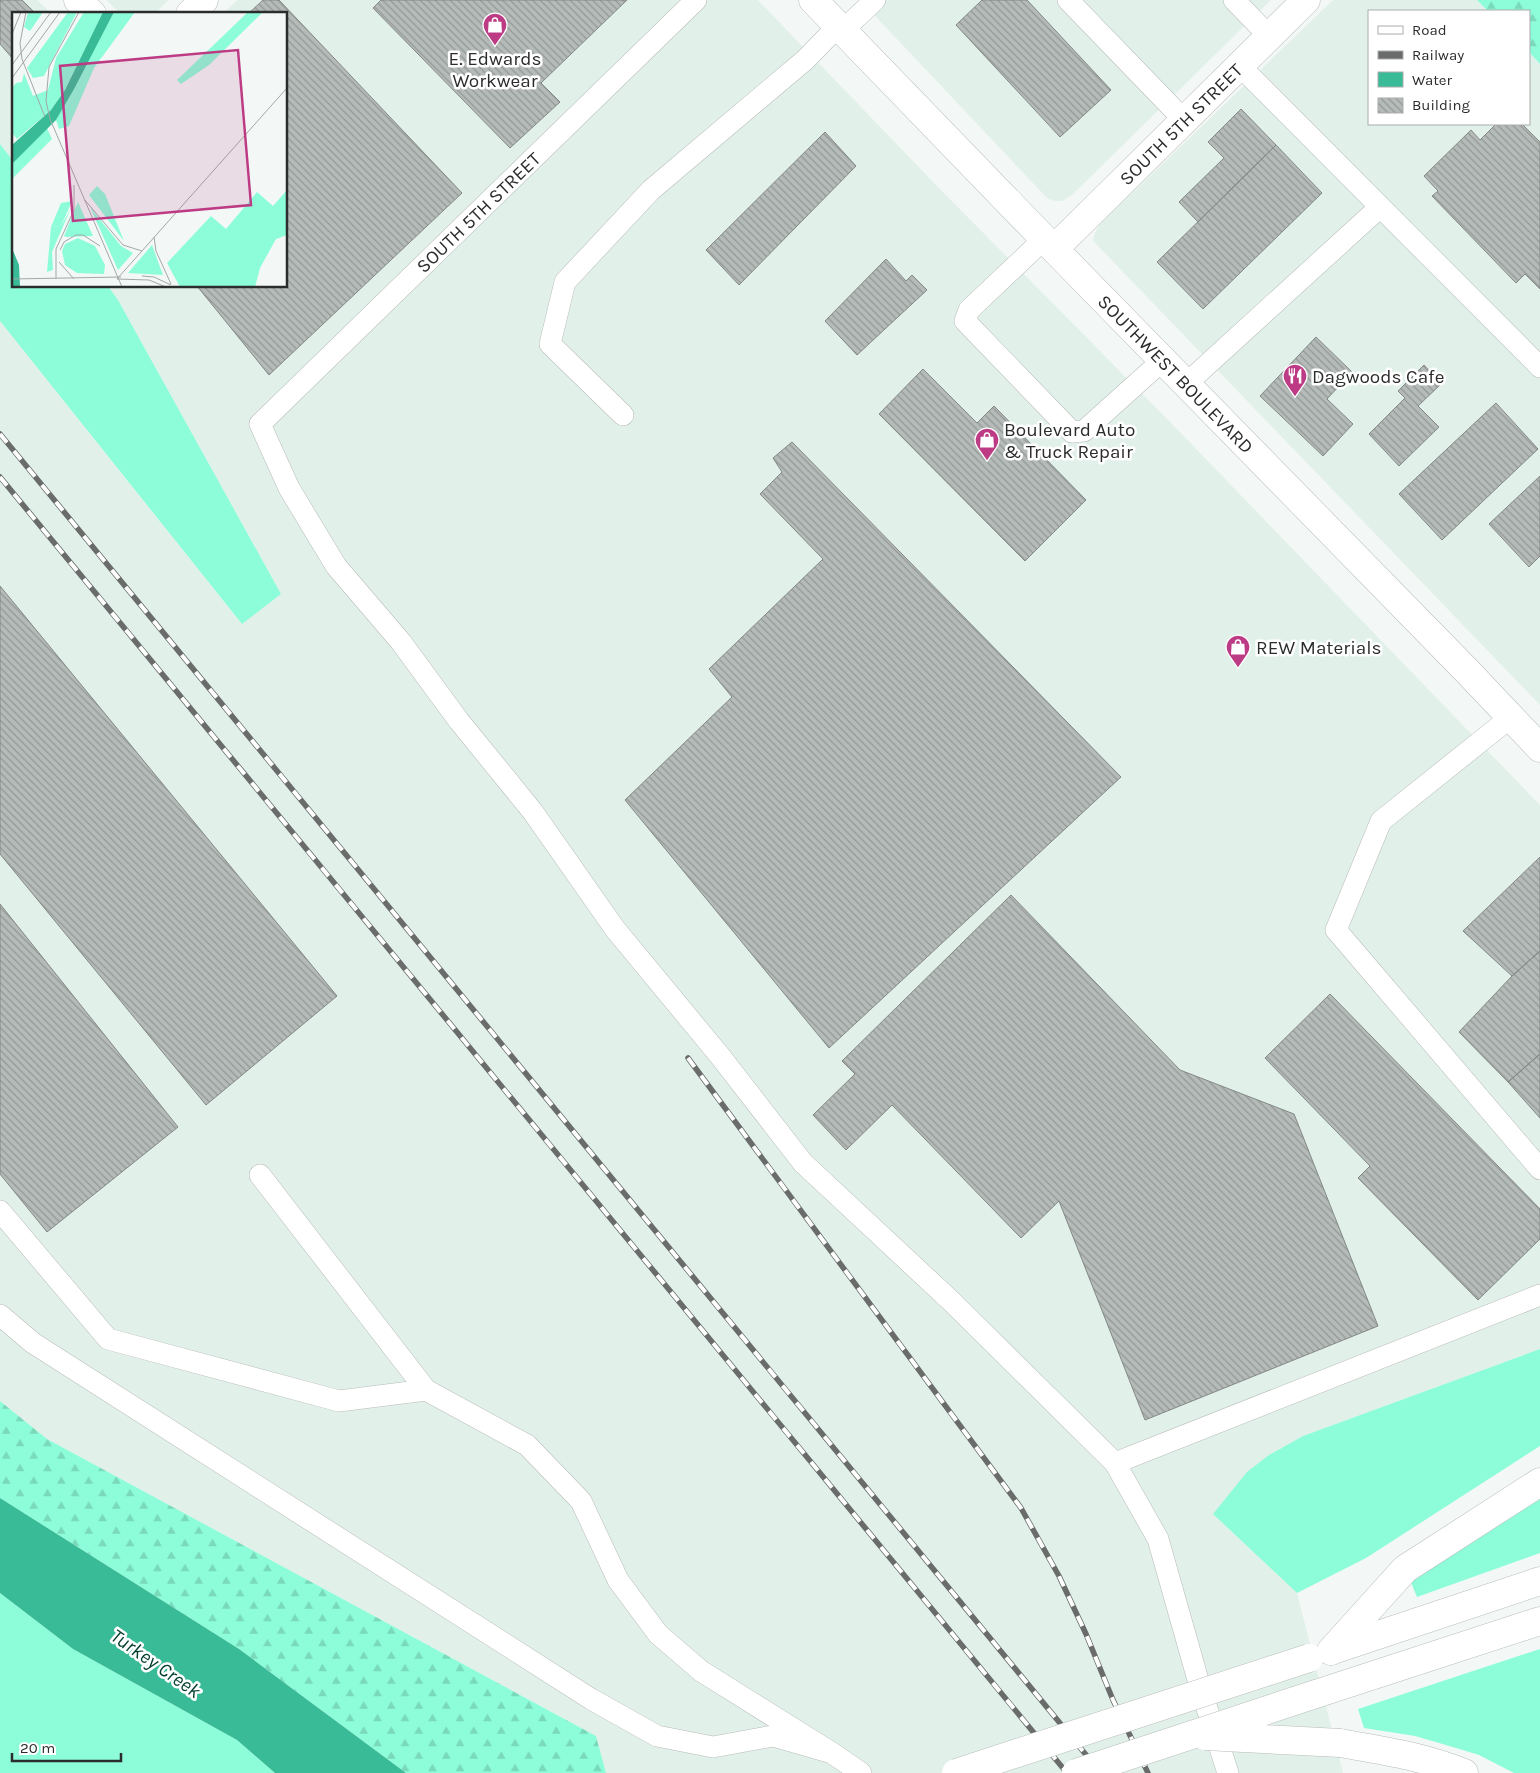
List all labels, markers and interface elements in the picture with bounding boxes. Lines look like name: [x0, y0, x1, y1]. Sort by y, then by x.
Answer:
legend: [1368, 10, 1530, 125]
inset map: [12, 12, 288, 288]
shop icon: E. Edwards Workwear: [482, 12, 508, 46]
text: Road: [1412, 21, 1447, 39]
text: Railway: [1412, 46, 1464, 64]
place label: E. Edwards Workwear: [449, 48, 541, 92]
street label: SOUTH 5TH STREET: [1115, 59, 1248, 190]
text: Water: [1412, 71, 1453, 89]
text: Building: [1412, 96, 1470, 114]
street label: SOUTH 5TH STREET: [412, 148, 546, 278]
street label: SOUTHWEST BOULEVARD: [1093, 291, 1258, 458]
restaurant icon: Dagwoods Cafe: [1282, 363, 1308, 397]
place label: Dagwoods Cafe: [1312, 366, 1444, 388]
place label: Boulevard Auto & Truck Repair: [1004, 419, 1135, 463]
shop icon: Boulevard Auto & Truck Repair: [974, 427, 1000, 461]
shop icon: REW Materials: [1225, 634, 1251, 668]
place label: REW Materials: [1256, 637, 1382, 659]
water label: Turkey Creek: [106, 1624, 206, 1703]
scale bar: [12, 1730, 121, 1762]
text: 20 m: [20, 1739, 55, 1757]

